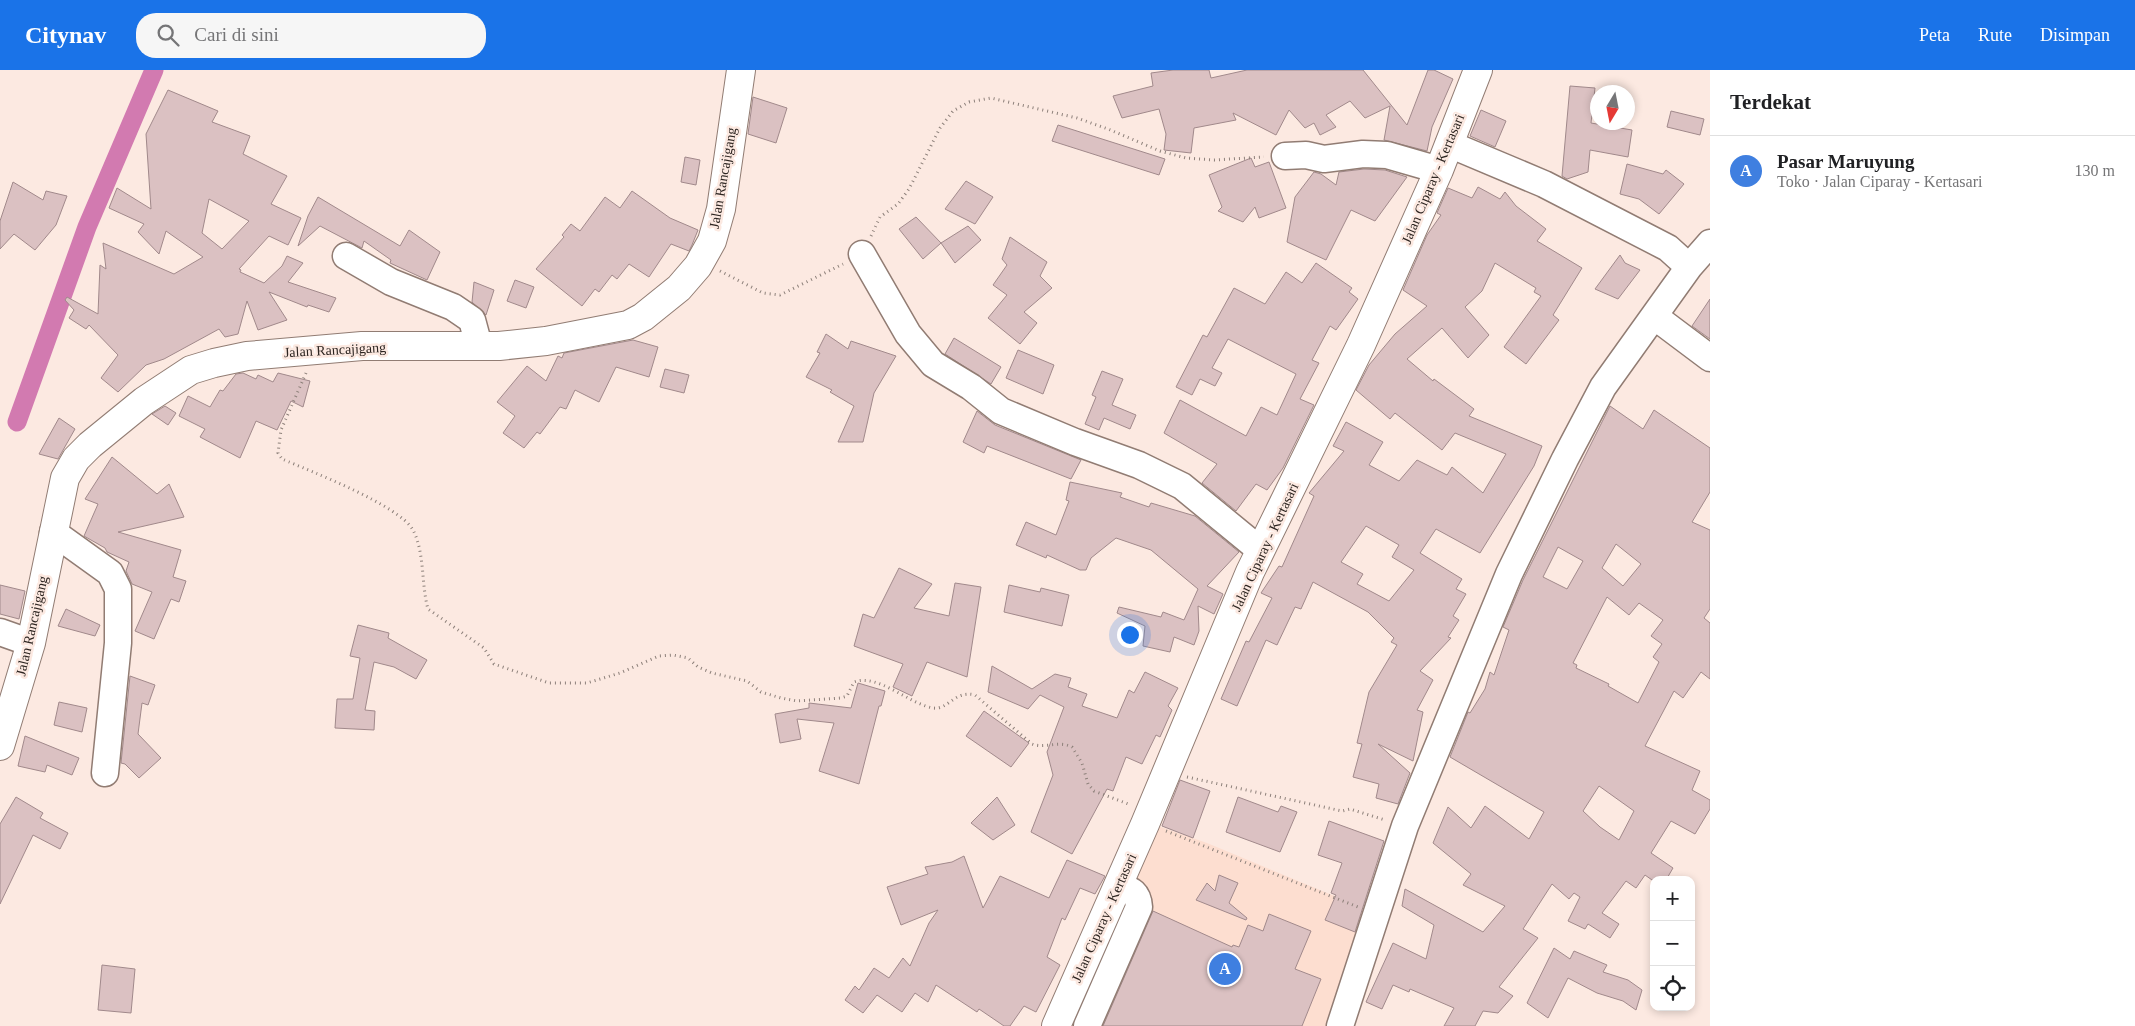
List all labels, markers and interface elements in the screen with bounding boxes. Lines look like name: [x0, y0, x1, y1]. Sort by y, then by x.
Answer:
search box: [136, 13, 486, 58]
icon: search: [154, 21, 182, 49]
text: Citynav: [25, 22, 106, 48]
text: Cari di sini: [194, 24, 279, 45]
text: Peta: [1919, 25, 1950, 45]
text: Rute: [1978, 25, 2012, 45]
text: Disimpan: [2040, 25, 2110, 45]
north arrow: [1590, 85, 1635, 130]
text: Terdekat: [1730, 90, 1811, 114]
street label: Jalan Ciparay - Kertasari: [1399, 112, 1467, 246]
street label: Jalan Rancajigang: [707, 126, 739, 230]
text: Pasar Maruyung: [1777, 151, 1914, 172]
text: A: [1740, 162, 1752, 179]
text: 130 m: [2075, 162, 2115, 179]
text: Toko · Jalan Ciparay - Kertasari: [1777, 173, 1982, 190]
street label: Jalan Rancajigang: [284, 340, 386, 360]
street label: Jalan Ciparay - Kertasari: [1229, 480, 1301, 613]
street label: Jalan Rancajigang: [13, 574, 51, 678]
your location: [1117, 622, 1143, 648]
street label: Jalan Ciparay - Kertasari: [1069, 851, 1139, 985]
map controls: [1650, 876, 1695, 1011]
button: +: [1650, 876, 1695, 921]
button: −: [1650, 921, 1695, 966]
pin: A: [1209, 950, 1241, 988]
button: locate: [1650, 966, 1695, 1011]

